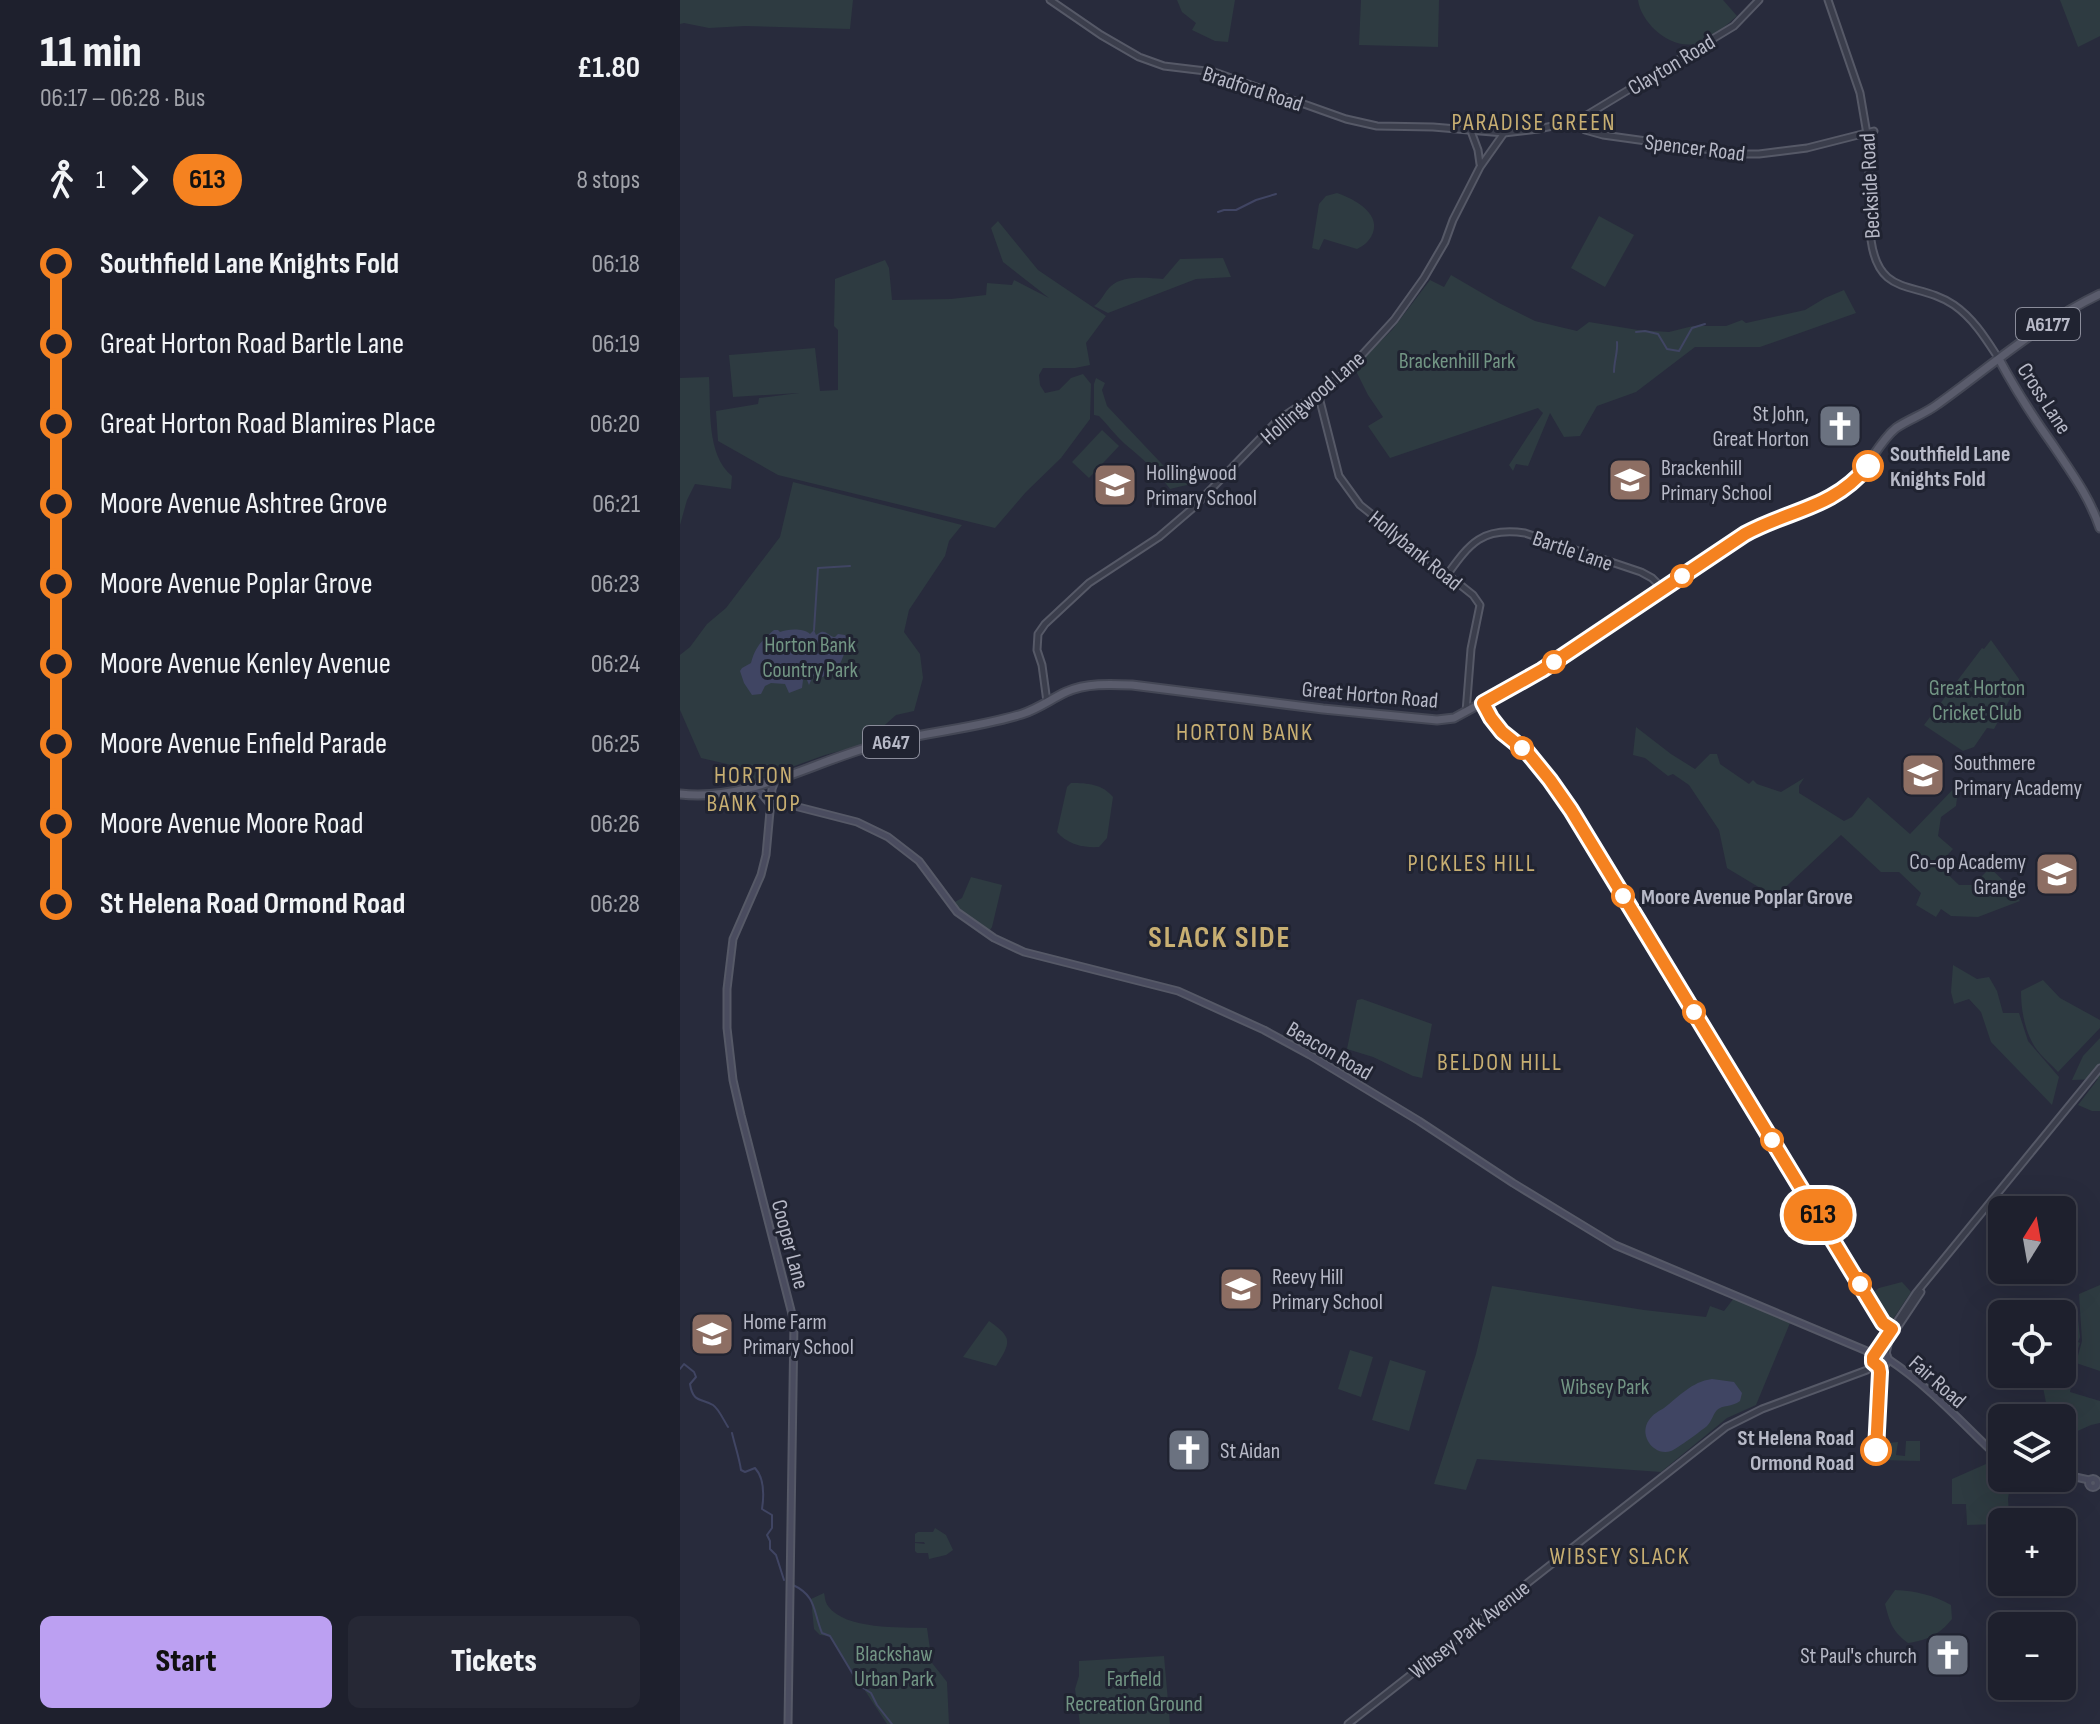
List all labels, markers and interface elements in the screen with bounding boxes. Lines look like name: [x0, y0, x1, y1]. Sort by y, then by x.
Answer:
text: 11 min: [40, 26, 142, 79]
street label: Clayton Road: [1623, 29, 1720, 102]
text: £1.80: [577, 50, 640, 86]
street label: Bradford Road: [1199, 61, 1306, 118]
text: 06:17 – 06:28 · Bus: [40, 83, 205, 114]
district label: PARADISE GREEN: [1452, 108, 1616, 137]
street label: Spencer Road: [1643, 129, 1746, 168]
street label: Beckside Road: [1854, 132, 1887, 239]
icon: walk: [40, 158, 84, 202]
icon: forward: [117, 158, 161, 202]
text: 613: [189, 163, 226, 196]
text: 1: [96, 165, 105, 196]
text: 8 stops: [577, 165, 640, 196]
text: Southfield Lane Knights Fold: [100, 246, 399, 282]
text: 06:18: [592, 249, 640, 280]
road number: A6177: [2016, 308, 2080, 340]
text: Great Horton Road Bartle Lane: [100, 326, 404, 362]
text: 06:19: [591, 329, 640, 360]
street label: Hollingwood Lane: [1255, 346, 1371, 451]
park label: Brackenhill Park: [1399, 348, 1516, 375]
street label: Cross Lane: [2011, 358, 2077, 440]
place label: St John, Great Horton: [1713, 401, 1809, 453]
church icon: St John, Great Horton: [1816, 402, 1864, 450]
text: Great Horton Road Blamires Place: [100, 406, 436, 442]
text: 06:20: [590, 409, 640, 440]
place label: Southfield Lane Knights Fold: [1890, 441, 2010, 493]
marker: Southfield Lane Knights Fold: [1853, 451, 1883, 481]
place label: Brackenhill Primary School: [1661, 455, 1772, 507]
school or university icon: Brackenhill Primary School: [1606, 456, 1654, 504]
place label: Hollingwood Primary School: [1146, 460, 1257, 512]
school or university icon: Hollingwood Primary School: [1091, 461, 1139, 509]
text: Moore Avenue Ashtree Grove: [100, 486, 388, 522]
text: 06:21: [592, 489, 640, 520]
street label: Hollybank Road: [1363, 505, 1467, 597]
street label: Bartle Lane: [1529, 525, 1616, 578]
unlabelled marker: [1671, 565, 1693, 587]
text: Moore Avenue Poplar Grove: [100, 566, 373, 602]
text: 06:23: [590, 569, 640, 600]
park label: Horton Bank Country Park: [762, 632, 858, 684]
text: Moore Avenue Kenley Avenue: [100, 646, 391, 682]
text: 06:24: [591, 649, 640, 680]
unlabelled marker: [1543, 651, 1565, 673]
park label: Great Horton Cricket Club: [1929, 675, 2025, 727]
street label: Great Horton Road: [1301, 676, 1439, 715]
district label: HORTON BANK: [1176, 718, 1314, 747]
text: Moore Avenue Enfield Parade: [100, 726, 387, 762]
road number: A647: [863, 726, 919, 758]
text: 06:25: [591, 729, 640, 760]
unlabelled marker: [1511, 737, 1533, 759]
place label: Southmere Primary Academy: [1954, 750, 2083, 802]
school or university icon: Southmere Primary Academy: [1899, 751, 1947, 799]
district label: HORTON BANK TOP: [706, 761, 802, 818]
text: Moore Avenue Moore Road: [100, 806, 363, 842]
text: 06:26: [590, 809, 640, 840]
district label: PICKLES HILL: [1407, 849, 1537, 878]
place label: Co-op Academy Grange: [1909, 849, 2026, 901]
school or university icon: Co-op Academy Grange: [2033, 850, 2081, 898]
place label: Moore Avenue Poplar Grove: [1641, 884, 1853, 911]
marker: Moore Avenue Poplar Grove: [1612, 885, 1634, 907]
text: St Helena Road Ormond Road: [100, 886, 405, 922]
text: 06:28: [590, 889, 640, 920]
district label: SLACK SIDE: [1148, 920, 1292, 956]
unlabelled marker: [1683, 1001, 1705, 1023]
street label: Beacon Road: [1282, 1016, 1377, 1087]
district label: BELDON HILL: [1437, 1048, 1563, 1077]
unlabelled marker: [1761, 1129, 1783, 1151]
line badge: 613: [1772, 1189, 1864, 1241]
north arrow: [1988, 1196, 2076, 1284]
map controls: [1988, 1196, 2076, 1700]
street label: Cooper Lane: [765, 1197, 814, 1292]
text: 613: [1800, 1198, 1836, 1231]
place label: Reevy Hill Primary School: [1272, 1264, 1383, 1316]
school or university icon: Reevy Hill Primary School: [1217, 1265, 1265, 1313]
unlabelled marker: [1849, 1273, 1871, 1295]
button: locate: [1988, 1300, 2076, 1388]
place label: Home Farm Primary School: [743, 1309, 854, 1361]
school or university icon: Home Farm Primary School: [688, 1310, 736, 1358]
street label: Fair Road: [1903, 1350, 1971, 1414]
park label: Wibsey Park: [1561, 1374, 1650, 1401]
button: layers: [1988, 1404, 2076, 1492]
place label: St Helena Road Ormond Road: [1737, 1425, 1854, 1477]
church icon: St Aidan: [1165, 1426, 1213, 1474]
marker: St Helena Road Ormond Road: [1861, 1435, 1891, 1465]
place label: St Aidan: [1220, 1438, 1280, 1465]
button: +: [1988, 1508, 2076, 1596]
district label: WIBSEY SLACK: [1549, 1542, 1691, 1571]
street label: Wibsey Park Avenue: [1404, 1575, 1536, 1686]
button: −: [1988, 1612, 2076, 1700]
button: Start: [40, 1616, 332, 1708]
button: Tickets: [348, 1616, 640, 1708]
church icon: St Paul's church: [1924, 1631, 1972, 1679]
park label: Blackshaw Urban Park: [854, 1641, 935, 1693]
place label: St Paul's church: [1800, 1643, 1917, 1670]
park label: Farfield Recreation Ground: [1065, 1666, 1203, 1718]

